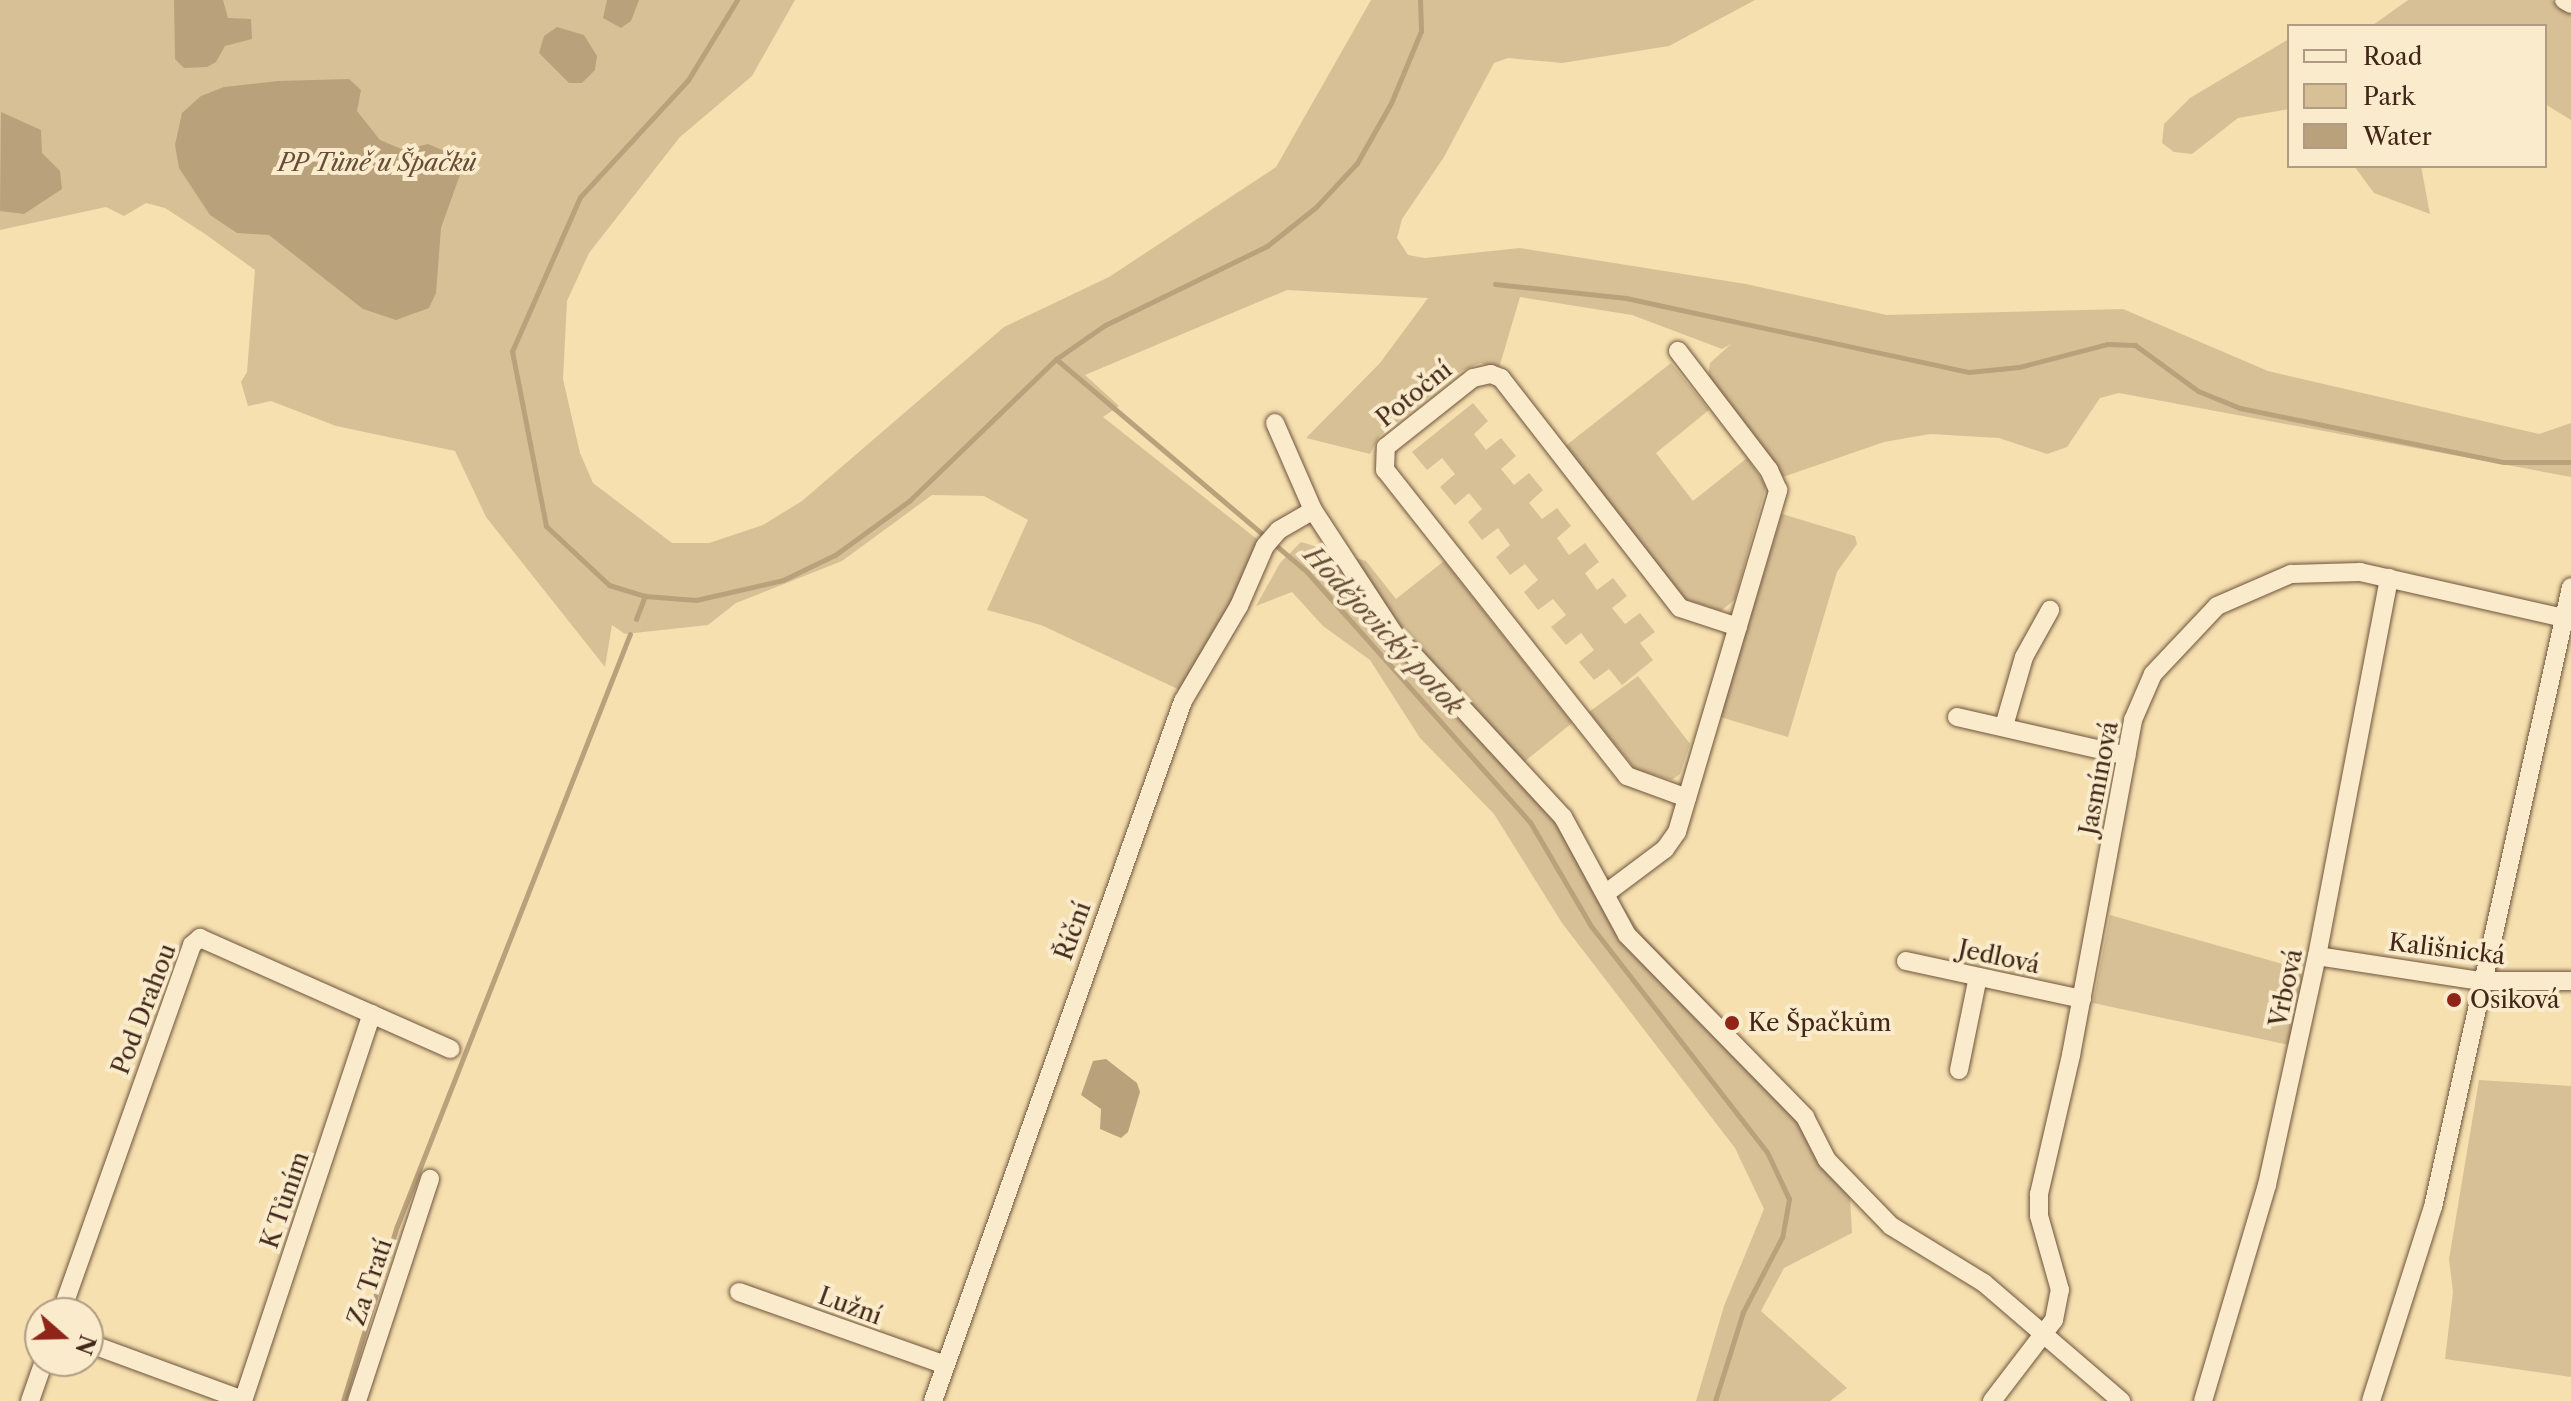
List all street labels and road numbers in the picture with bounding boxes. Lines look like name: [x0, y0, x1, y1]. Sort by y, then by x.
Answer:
street label: Potoční: [1371, 355, 1457, 433]
street label: Jasmínová: [2074, 719, 2124, 837]
street label: Říční: [1049, 898, 1097, 964]
street label: Kališnická: [2387, 928, 2507, 970]
street label: Jedlová: [1956, 934, 2042, 980]
street label: Pod Drahou: [106, 940, 182, 1078]
street label: Vrbová: [2264, 946, 2308, 1030]
street label: K Tůním: [255, 1147, 315, 1253]
street label: Za Tratí: [342, 1235, 398, 1329]
street label: Lužní: [814, 1281, 886, 1331]

